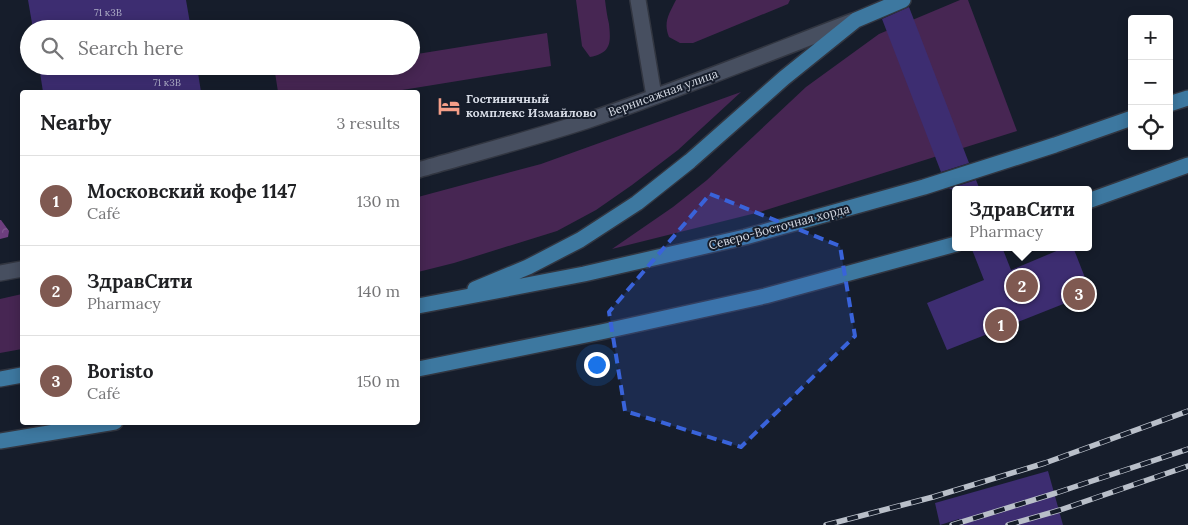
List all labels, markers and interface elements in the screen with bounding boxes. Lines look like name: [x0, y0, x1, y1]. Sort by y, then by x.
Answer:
house number: 71 к3В: [94, 6, 122, 19]
map controls: [1128, 15, 1173, 150]
button: +: [1128, 15, 1173, 60]
search box: [20, 20, 420, 75]
icon: search: [38, 34, 66, 62]
text: Search here: [78, 36, 184, 60]
button: −: [1128, 60, 1173, 105]
street label: Вернисажная улица: [606, 66, 720, 119]
house number: 71 к3В: [153, 76, 181, 89]
place label: Гостиничный комплекс Измайлово: [466, 91, 597, 120]
hotel icon: Гостиничный комплекс Измайлово: [436, 93, 462, 119]
button: locate: [1128, 105, 1173, 150]
text: Nearby: [40, 109, 111, 136]
text: 3 results: [336, 113, 400, 133]
text: Московский кофе 1147: [87, 179, 296, 203]
popup: [952, 186, 1092, 251]
text: 1: [53, 191, 59, 211]
text: 130 m: [357, 191, 400, 211]
text: ЗдравСити: [969, 197, 1075, 221]
street label: Северо-Восточная хорда: [707, 200, 851, 253]
text: Café: [87, 203, 120, 223]
text: Pharmacy: [969, 221, 1043, 241]
pin: 2: [1006, 267, 1038, 305]
text: ЗдравСити: [87, 269, 192, 293]
pin: 3: [1063, 275, 1095, 313]
text: 2: [52, 281, 60, 301]
text: 140 m: [357, 281, 400, 301]
text: Pharmacy: [87, 293, 161, 313]
pin: 1: [985, 306, 1017, 344]
your location: [584, 352, 610, 378]
text: Boristo: [87, 359, 153, 383]
text: 3: [52, 371, 60, 391]
text: 150 m: [357, 371, 400, 391]
text: Café: [87, 383, 120, 403]

